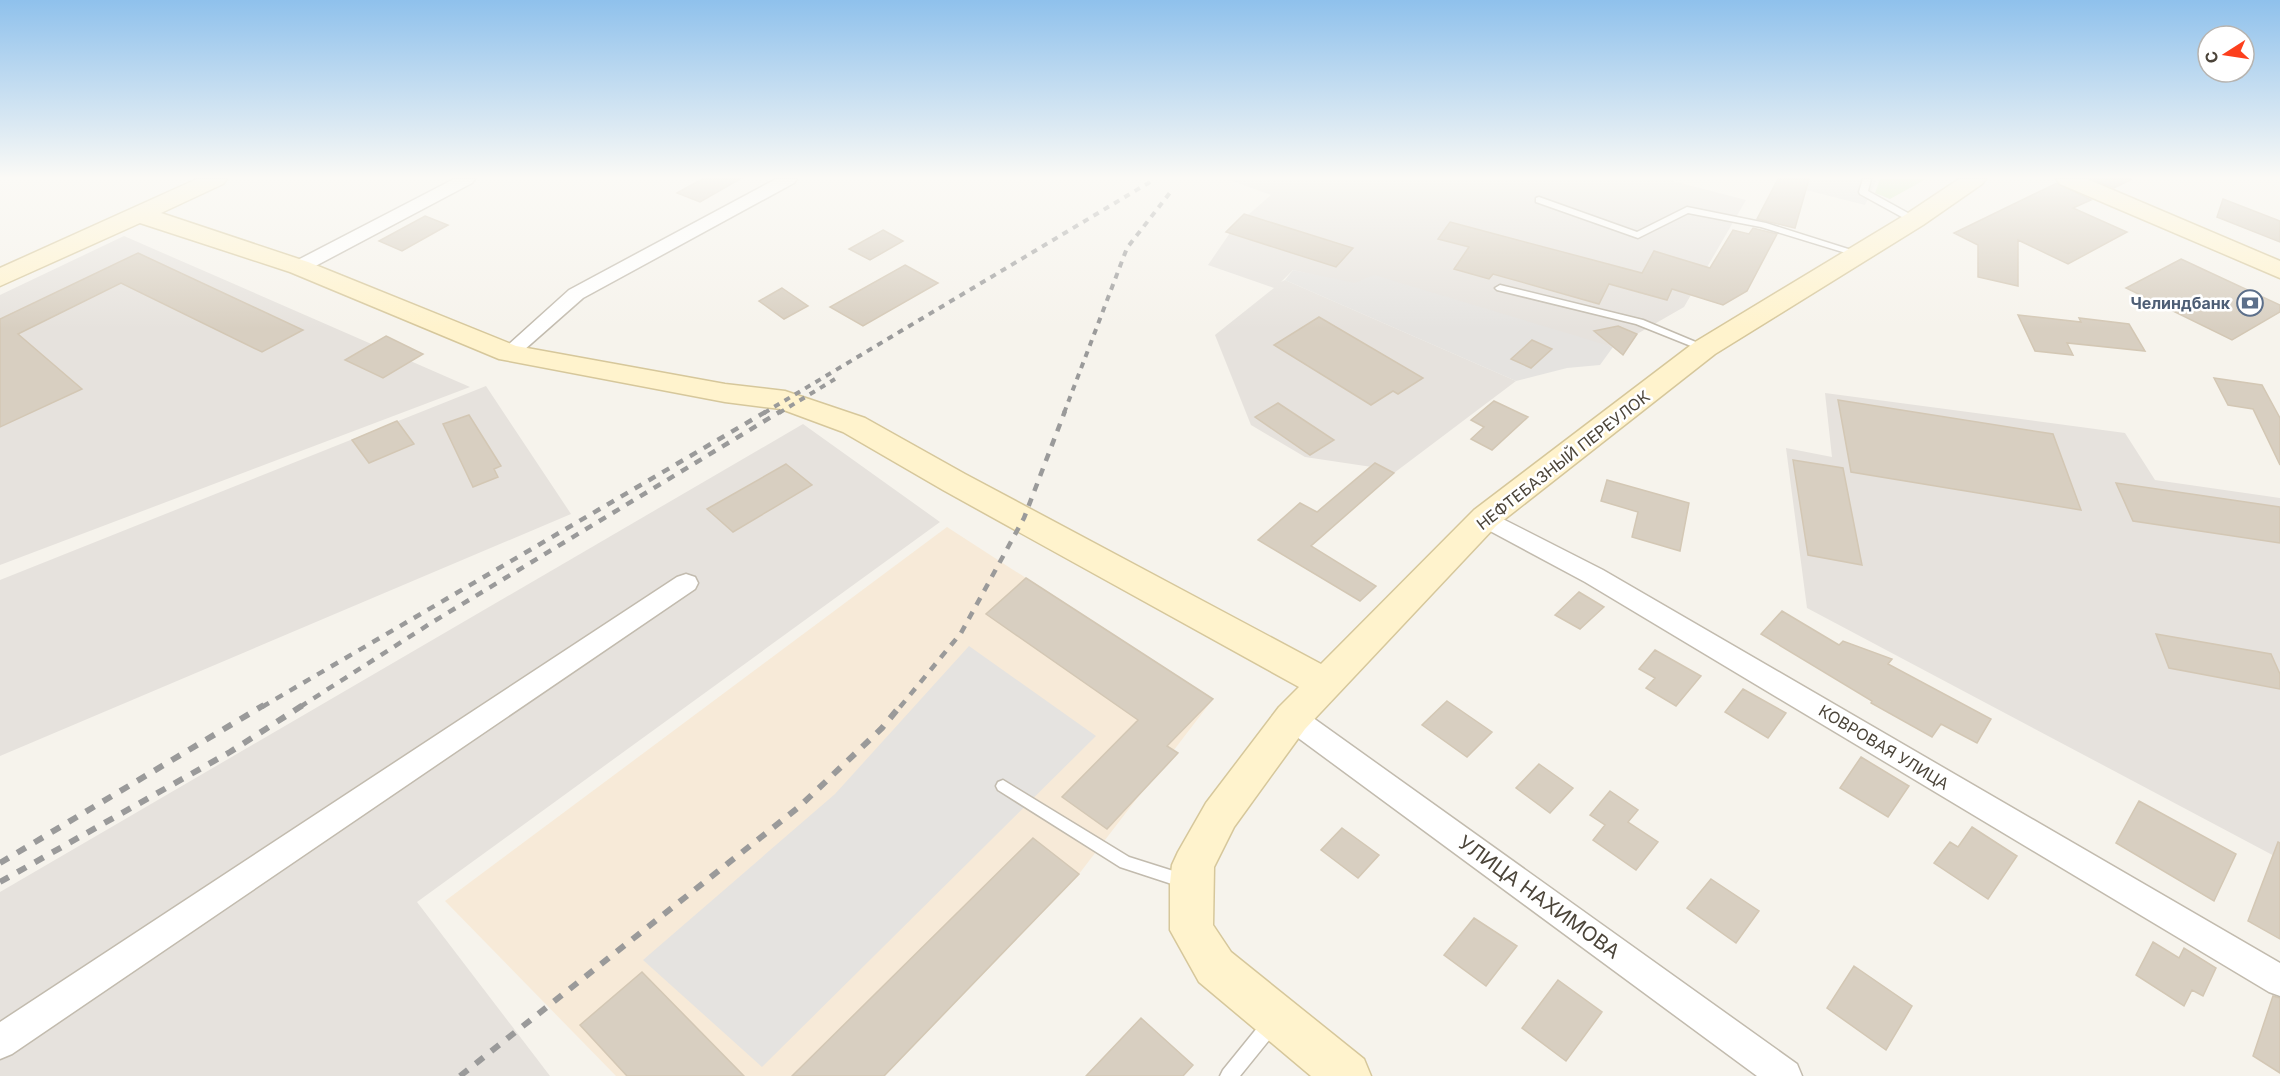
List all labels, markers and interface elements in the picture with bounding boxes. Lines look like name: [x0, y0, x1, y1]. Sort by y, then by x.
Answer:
north arrow: [2196, 24, 2256, 84]
text: С: [2200, 49, 2222, 65]
bank icon: Челиндбанк: [2235, 288, 2265, 318]
place label: Челиндбанк: [2131, 293, 2231, 313]
street label: НЕФТЕБАЗНЫЙ ПЕРЕУЛОК: [1472, 386, 1654, 534]
street label: КОВРОВАЯ УЛИЦА: [1815, 700, 1953, 794]
street label: УЛИЦА НАХИМОВА: [1453, 830, 1625, 964]

